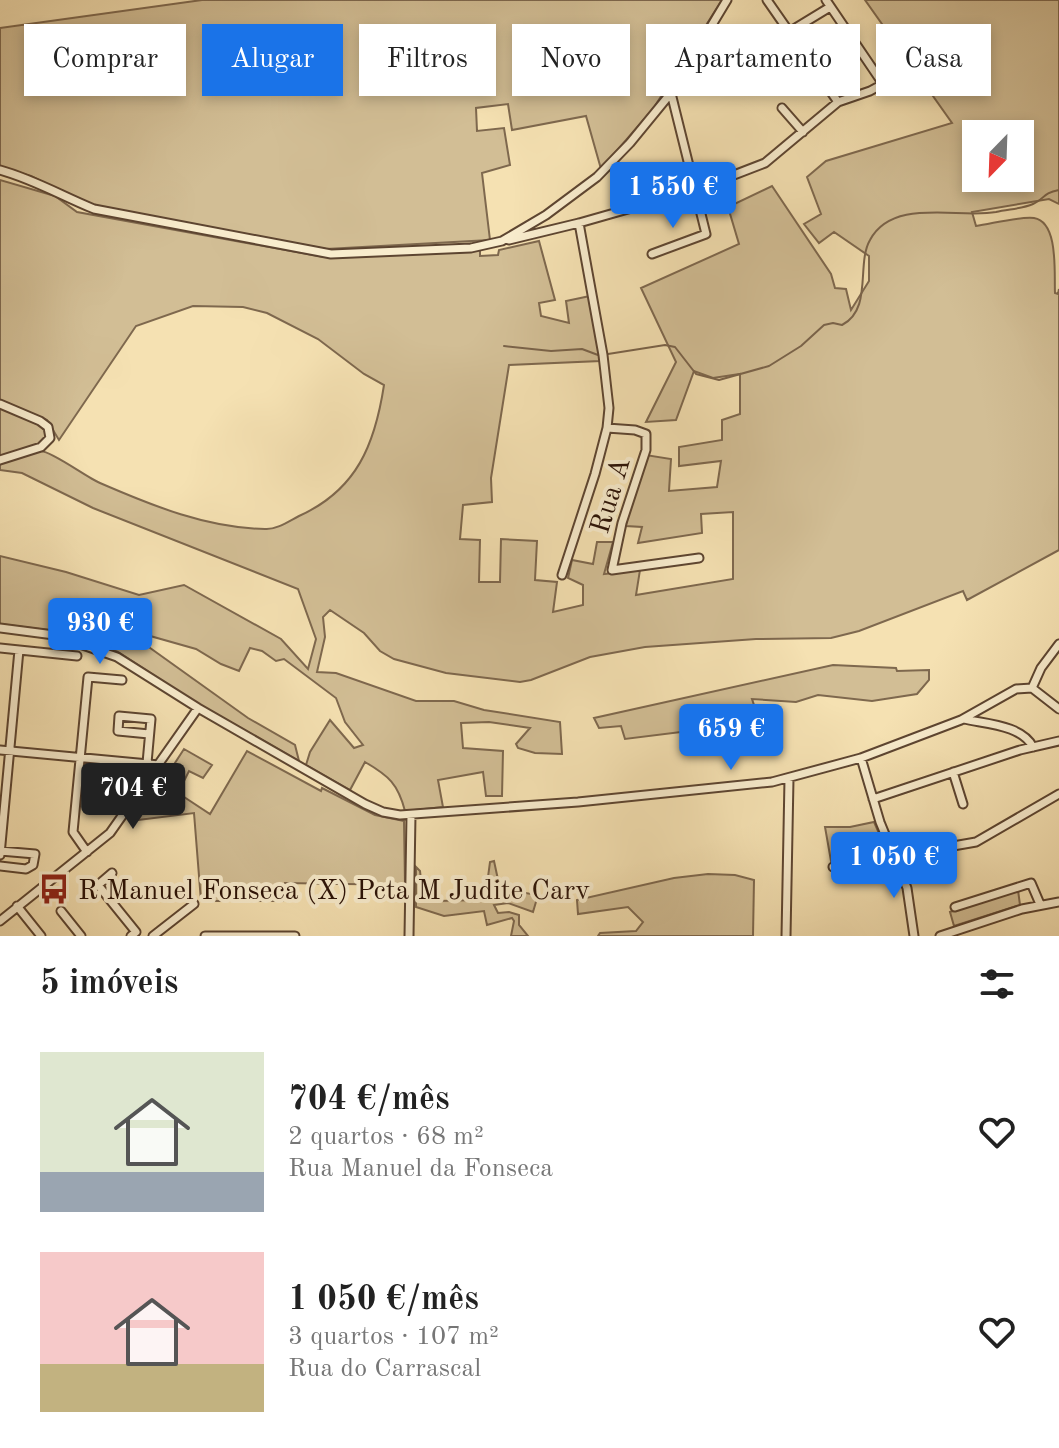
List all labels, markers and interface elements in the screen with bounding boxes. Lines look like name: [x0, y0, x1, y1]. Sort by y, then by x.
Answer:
chip: Comprar: [24, 24, 186, 96]
chip: Alugar: [202, 24, 343, 96]
chip: Filtros: [359, 24, 496, 96]
chip: Novo: [512, 24, 630, 96]
chip: Apartamento: [646, 24, 860, 96]
chip: Casa: [876, 24, 991, 96]
north arrow: [962, 120, 1034, 192]
map controls: [962, 120, 1034, 192]
pin: 1 550 €: [599, 162, 747, 230]
text: 1 550 €: [628, 175, 718, 201]
street label: Rua A: [587, 454, 637, 537]
pin: 930 €: [44, 598, 156, 666]
text: 930 €: [66, 611, 134, 637]
pin: 659 €: [675, 704, 787, 772]
text: 659 €: [697, 717, 765, 743]
pin: 704 €: [77, 763, 189, 831]
text: 704 €: [99, 776, 167, 802]
pin: 1 050 €: [820, 832, 968, 900]
text: 1 050 €: [849, 845, 939, 871]
bus stop icon: R Manuel Fonseca (X) Pcta M Judite Carv: [37, 872, 71, 906]
place label: R Manuel Fonseca (X) Pcta M Judite Carv: [78, 878, 590, 906]
icon: filters: [975, 962, 1019, 1006]
text: 5 imóveis: [40, 967, 178, 1001]
text: 704 €/mês: [288, 1083, 450, 1117]
icon: home: [104, 1084, 200, 1180]
icon: heart: [975, 1110, 1019, 1154]
text: 2 quartos · 68 m²: [288, 1124, 484, 1150]
text: Rua Manuel da Fonseca: [288, 1156, 553, 1182]
text: 1 050 €/mês: [288, 1283, 479, 1317]
icon: home: [104, 1284, 200, 1380]
icon: heart: [975, 1310, 1019, 1354]
text: 3 quartos · 107 m²: [288, 1324, 499, 1350]
text: Rua do Carrascal: [288, 1356, 481, 1382]

